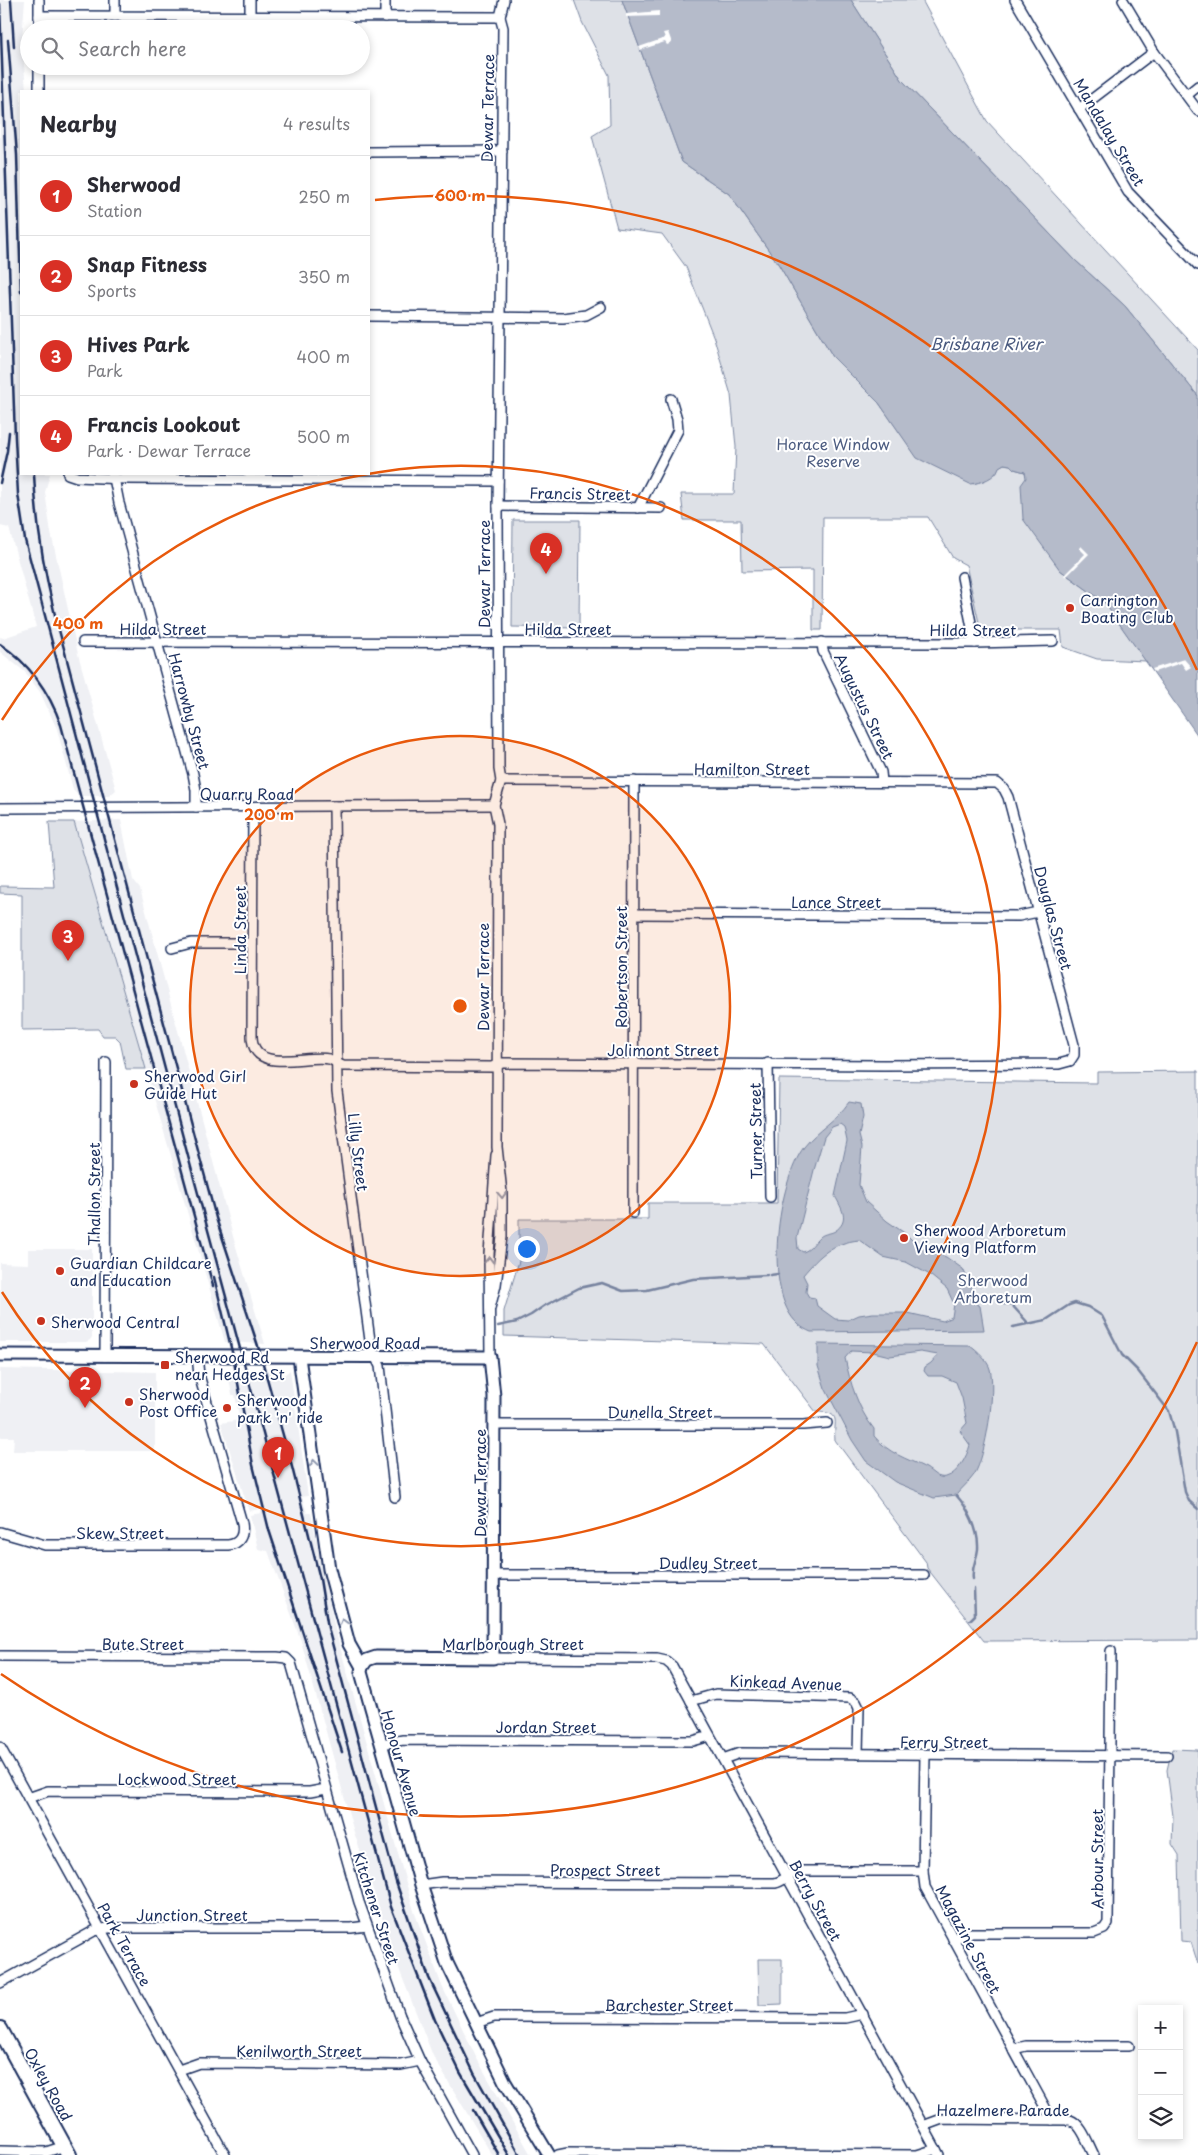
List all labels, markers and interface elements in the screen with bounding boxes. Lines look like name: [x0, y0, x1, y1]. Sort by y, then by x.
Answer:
search box: [20, 20, 370, 75]
icon: search: [38, 34, 66, 62]
text: Search here: [78, 34, 187, 62]
street label: Dewar Terrace: [475, 54, 499, 162]
street label: Mandalay Street: [1069, 74, 1151, 190]
text: Nearby: [40, 107, 117, 139]
text: 4 results: [283, 111, 350, 135]
text: Sherwood: [87, 170, 181, 198]
text: 600 m: [434, 183, 486, 206]
text: 1: [52, 184, 60, 208]
text: 250 m: [299, 184, 350, 208]
text: Station: [87, 198, 142, 222]
text: Snap Fitness: [87, 250, 207, 278]
text: 2: [50, 264, 62, 288]
text: 350 m: [298, 264, 350, 288]
text: Sports: [87, 278, 136, 302]
text: Hives Park: [87, 330, 190, 358]
water label: Brisbane River: [930, 331, 1045, 355]
text: 3: [51, 344, 61, 368]
text: 400 m: [297, 344, 350, 368]
text: Park: [87, 358, 123, 382]
text: Francis Lookout: [87, 410, 240, 438]
text: 4: [51, 424, 61, 448]
text: 500 m: [297, 424, 350, 448]
park label: Horace Window Reserve: [776, 432, 890, 472]
text: Park · Dewar Terrace: [87, 438, 251, 462]
street label: Francis Street: [529, 481, 631, 505]
street label: Dewar Terrace: [472, 520, 495, 628]
pin: 4: [530, 533, 562, 574]
place label: Carrington Boating Club: [1080, 588, 1174, 628]
marker: Carrington Boating Club: [1064, 602, 1076, 614]
text: 400 m: [53, 611, 103, 634]
street label: Hilda Street: [120, 617, 206, 640]
street label: Hilda Street: [525, 617, 611, 640]
street label: Hilda Street: [930, 618, 1016, 641]
street label: Augustus Street: [829, 649, 901, 763]
street label: Harrowby Street: [163, 650, 217, 772]
street label: Hamilton Street: [694, 757, 810, 780]
street label: Quarry Road: [200, 782, 294, 805]
text: 200 m: [244, 802, 294, 825]
street label: Douglas Street: [1029, 863, 1079, 973]
street label: Linda Street: [228, 886, 251, 974]
street label: Lance Street: [791, 890, 881, 913]
street label: Robertson Street: [609, 906, 632, 1028]
pin: 3: [52, 920, 84, 961]
street label: Dewar Terrace: [471, 923, 494, 1031]
centre of rings: [451, 997, 469, 1015]
street label: Jolimont Street: [607, 1038, 719, 1061]
place label: Sherwood Girl Guide Hut: [144, 1064, 246, 1104]
marker: Sherwood Girl Guide Hut: [128, 1078, 140, 1090]
street label: Turner Street: [743, 1082, 767, 1180]
street label: Lilly Street: [343, 1112, 375, 1192]
street label: Thallon Street: [82, 1142, 105, 1246]
one-way arrow: [496, 1192, 507, 1200]
place label: Sherwood Arboretum Viewing Platform: [914, 1218, 1066, 1258]
marker: Sherwood Arboretum Viewing Platform: [898, 1232, 910, 1244]
your location: [514, 1236, 540, 1262]
place label: Guardian Childcare and Education: [70, 1251, 212, 1291]
one-way arrow: [484, 1255, 494, 1263]
marker: Guardian Childcare and Education: [54, 1265, 66, 1277]
park label: Sherwood Arboretum: [954, 1268, 1032, 1308]
place label: Sherwood Central: [51, 1310, 180, 1333]
marker: Sherwood Central: [35, 1315, 47, 1327]
street label: Sherwood Road: [310, 1331, 420, 1354]
place label: Sherwood Rd near Hedges St: [175, 1345, 285, 1385]
marker: Sherwood Rd near Hedges St: [159, 1359, 171, 1371]
pin: 2: [69, 1367, 101, 1408]
place label: Sherwood Post Office: [139, 1382, 217, 1422]
place label: Sherwood park 'n' ride: [237, 1388, 323, 1428]
marker: Sherwood Post Office: [123, 1396, 135, 1408]
street label: Dunella Street: [607, 1400, 713, 1423]
marker: Sherwood park 'n' ride: [221, 1402, 233, 1414]
street label: Dewar Terrace: [468, 1429, 491, 1537]
pin: 1: [262, 1437, 294, 1478]
one-way arrow: [309, 1458, 320, 1466]
street label: Skew Street: [76, 1521, 164, 1544]
street label: Dudley Street: [658, 1551, 758, 1574]
one-way arrow: [339, 1619, 349, 1627]
street label: Bute Street: [102, 1632, 184, 1655]
street label: Marlborough Street: [442, 1632, 584, 1655]
street label: Kinkead Avenue: [729, 1669, 843, 1695]
street label: Honour Avenue: [376, 1707, 428, 1819]
street label: Jordan Street: [496, 1715, 596, 1738]
street label: Ferry Street: [900, 1730, 988, 1753]
street label: Lockwood Street: [118, 1767, 236, 1790]
street label: Arbour Street: [1085, 1809, 1108, 1909]
street label: Kitchener Street: [348, 1849, 406, 1967]
street label: Berry Street: [784, 1855, 848, 1945]
street label: Prospect Street: [550, 1858, 660, 1881]
street label: Magazine Street: [931, 1881, 1007, 1997]
street label: Park Terrace: [92, 1898, 158, 1990]
street label: Junction Street: [136, 1903, 248, 1926]
street label: Barchester Street: [605, 1993, 733, 2016]
map controls: [1138, 2005, 1183, 2140]
button: +: [1138, 2005, 1183, 2050]
street label: Kenilworth Street: [236, 2039, 362, 2062]
street label: Oxley Road: [19, 2043, 79, 2125]
button: −: [1138, 2050, 1183, 2095]
button: layers: [1138, 2095, 1183, 2140]
street label: Hazelmere Parade: [937, 2098, 1069, 2121]

